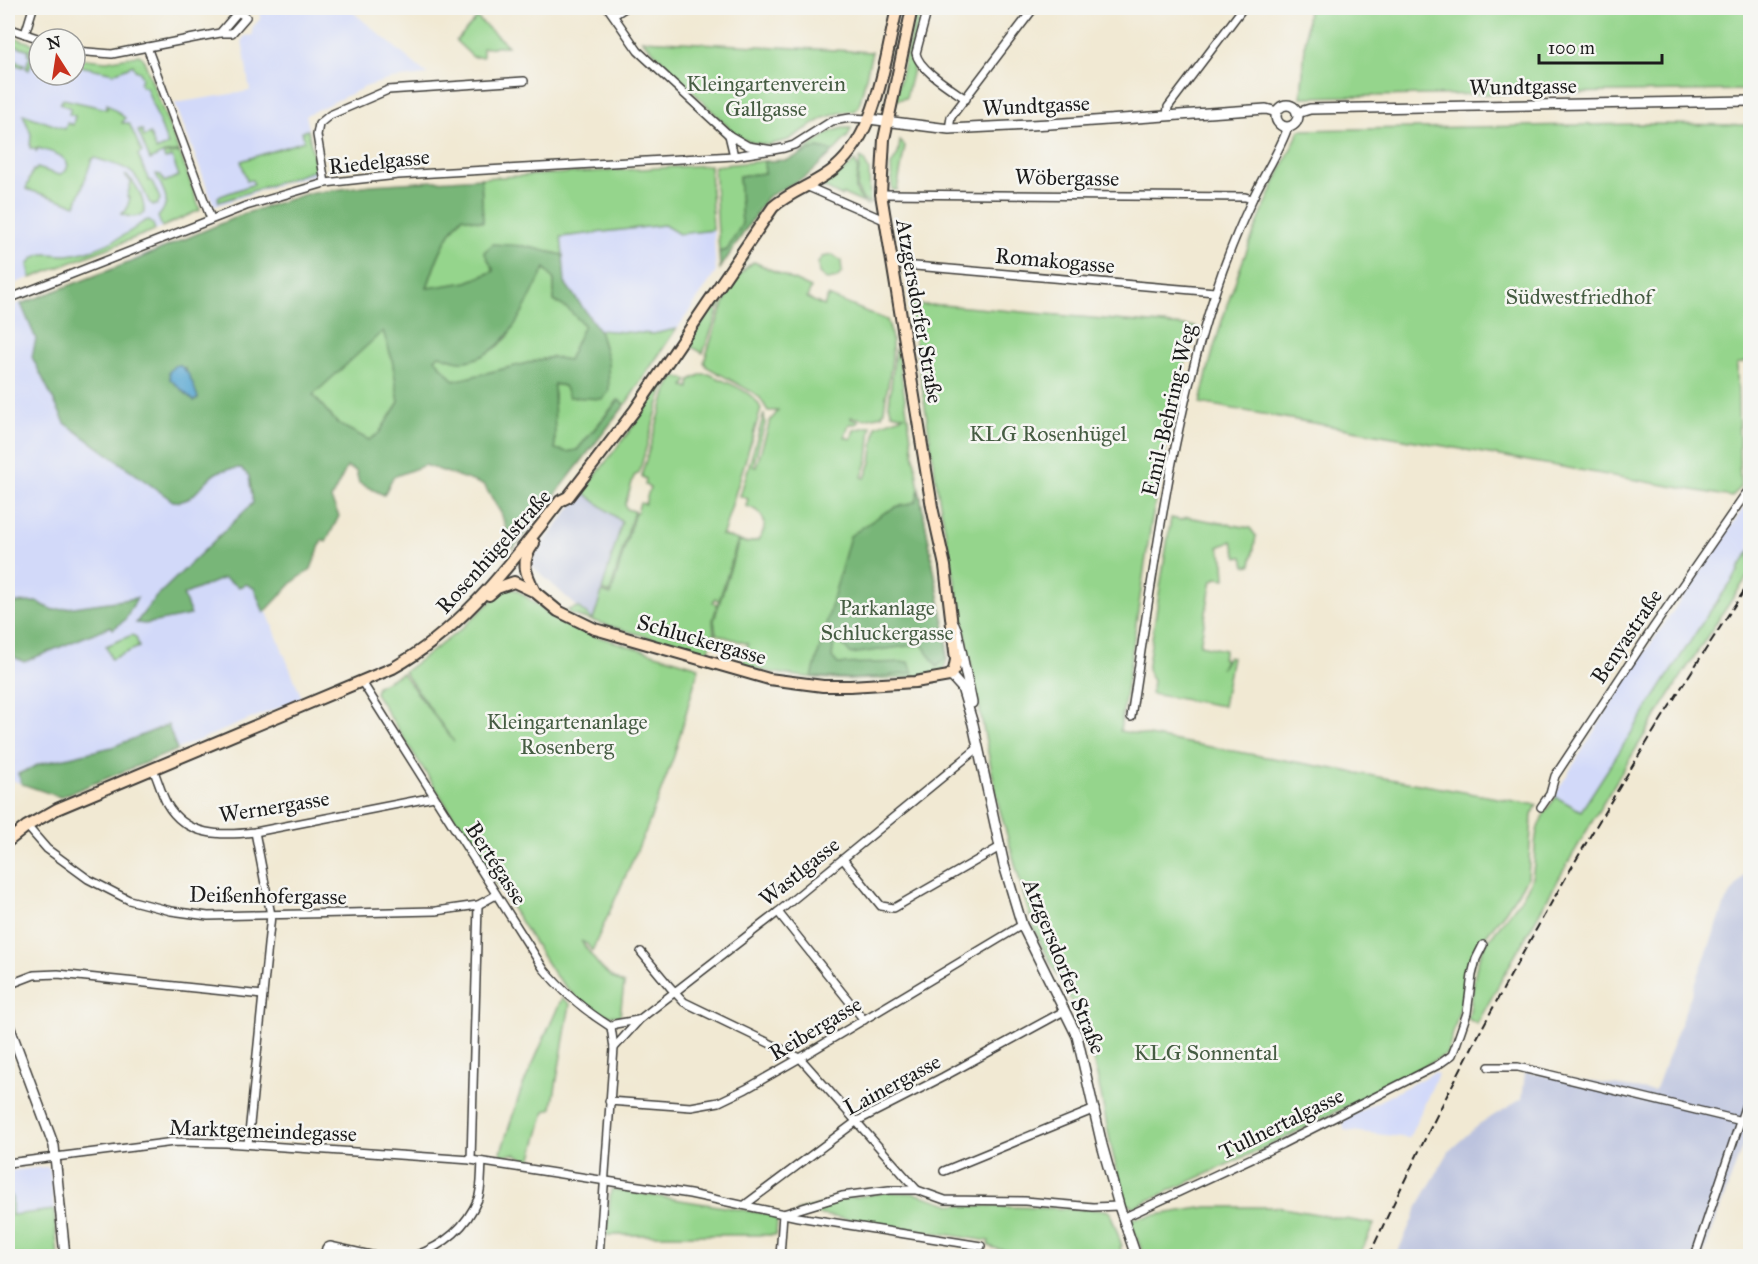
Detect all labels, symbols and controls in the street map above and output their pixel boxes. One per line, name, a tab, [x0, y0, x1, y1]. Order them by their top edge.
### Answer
north arrow	[27, 27, 87, 87]
scale bar	[1539, 27, 1662, 65]
text: N	[45, 32, 63, 54]
text: 100 m	[1548, 37, 1595, 59]
park label: Kleingartenverein Gallgasse	[686, 70, 846, 122]
street label: Wundtgasse	[1469, 72, 1577, 101]
street label: Wundtgasse	[982, 89, 1091, 122]
street label: Riedelgasse	[327, 143, 431, 180]
street label: Wöbergasse	[1015, 163, 1119, 192]
street label: Atzgersdorfer Straße	[890, 216, 949, 405]
street label: Romakogasse	[994, 242, 1116, 279]
park label: Südwestfriedhof	[1505, 283, 1656, 310]
street label: Emil-Behring-Weg	[1136, 321, 1202, 499]
park label: KLG Rosenhügel	[969, 420, 1127, 447]
street label: Rosenhügelstraße	[430, 483, 557, 619]
street label: Benyastraße	[1585, 584, 1668, 689]
park label: Parkanlage Schluckergasse	[820, 594, 954, 646]
street label: Schluckergasse	[634, 608, 770, 671]
park label: Kleingartenanlage Rosenberg	[486, 708, 648, 760]
street label: Wernergasse	[217, 784, 331, 829]
street label: Bertégasse	[460, 817, 533, 910]
street label: Wastlgasse	[754, 831, 845, 912]
street label: Atzgersdorfer Straße	[1017, 874, 1112, 1058]
street label: Deißenhofergasse	[189, 881, 347, 910]
street label: Reibergasse	[764, 990, 867, 1067]
park label: KLG Sonnental	[1134, 1039, 1278, 1066]
street label: Lainergasse	[839, 1048, 945, 1121]
street label: Tullnertalgasse	[1214, 1082, 1348, 1165]
street label: Marktgemeindegasse	[169, 1114, 357, 1147]

